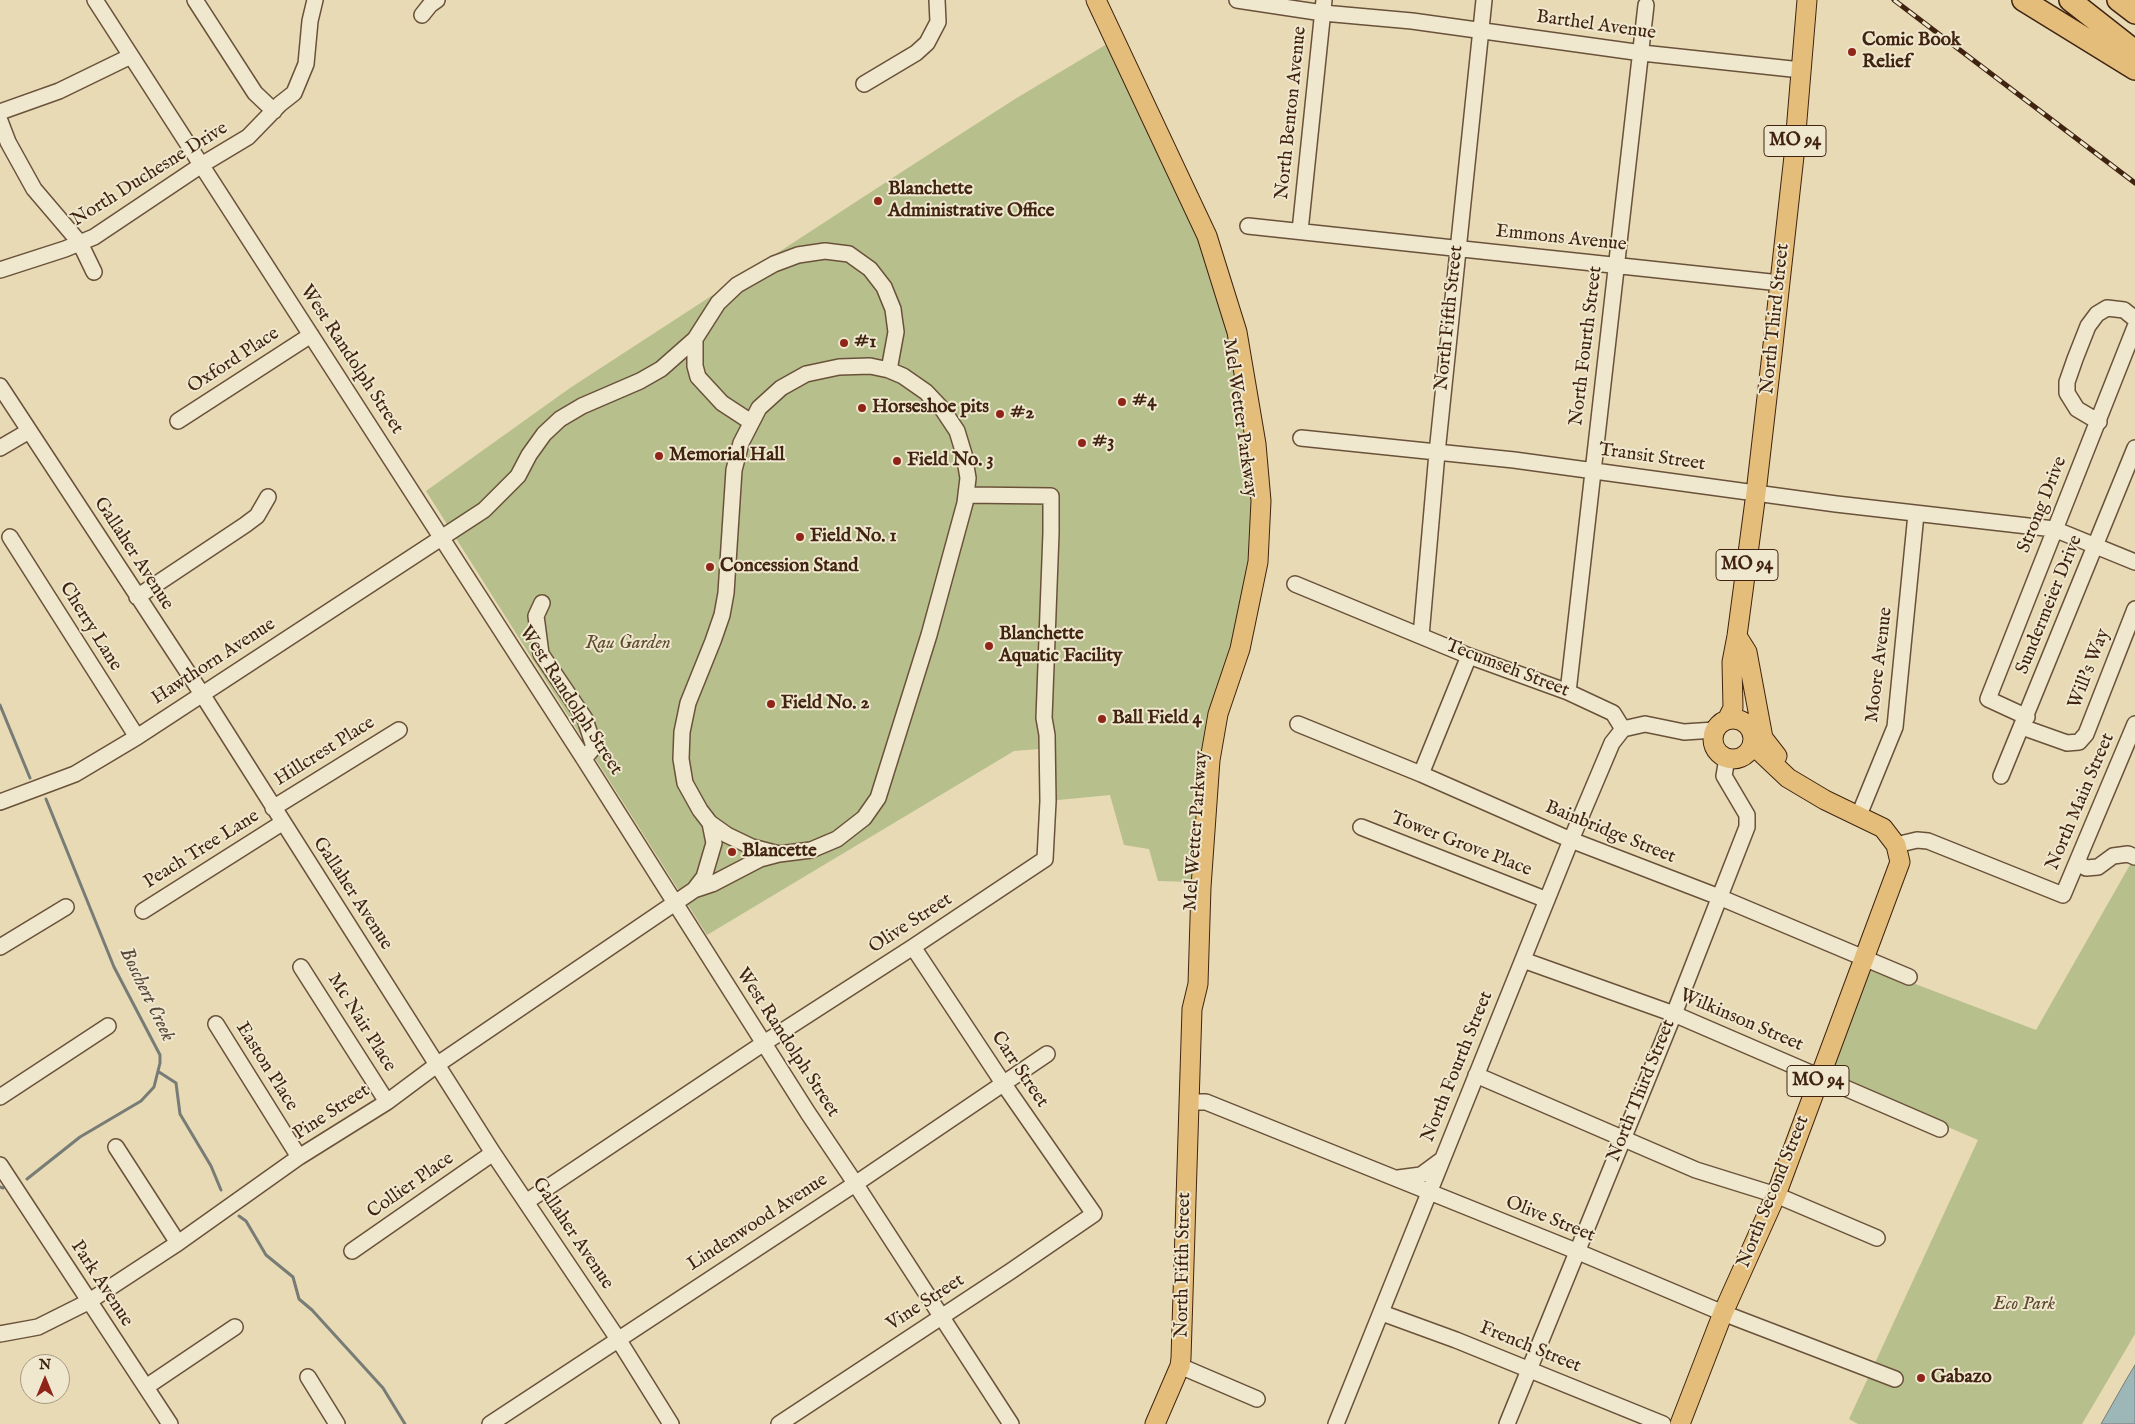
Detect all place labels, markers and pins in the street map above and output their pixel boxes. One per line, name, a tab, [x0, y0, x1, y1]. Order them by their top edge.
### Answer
place label: Comic Book Relief	[1862, 30, 1961, 74]
marker: Comic Book Relief	[1846, 46, 1858, 58]
place label: Blanchette Administrative Office	[888, 179, 1054, 223]
marker: Blanchette Administrative Office	[872, 195, 884, 207]
place label: #1	[854, 332, 876, 354]
marker: #1	[838, 337, 850, 349]
place label: #4	[1132, 391, 1157, 413]
marker: #4	[1116, 396, 1128, 408]
place label: Horseshoe pits	[872, 397, 989, 419]
marker: Horseshoe pits	[856, 402, 868, 414]
place label: #2	[1010, 403, 1034, 425]
marker: #2	[994, 408, 1006, 420]
place label: #3	[1092, 432, 1114, 454]
marker: #3	[1076, 437, 1088, 449]
place label: Memorial Hall	[669, 445, 785, 467]
marker: Memorial Hall	[653, 450, 665, 462]
place label: Field No. 3	[907, 450, 994, 472]
marker: Field No. 3	[891, 455, 903, 467]
place label: Field No. 1	[810, 526, 897, 548]
marker: Field No. 1	[794, 531, 806, 543]
place label: Concession Stand	[720, 556, 858, 578]
marker: Concession Stand	[704, 561, 716, 573]
place label: Blanchette Aquatic Facility	[999, 624, 1122, 668]
marker: Blanchette Aquatic Facility	[983, 640, 995, 652]
place label: Field No. 2	[781, 693, 869, 715]
marker: Field No. 2	[765, 698, 777, 710]
place label: Ball Field 4	[1112, 708, 1202, 730]
marker: Ball Field 4	[1096, 713, 1108, 725]
place label: Blancette	[742, 841, 817, 863]
marker: Blancette	[726, 846, 738, 858]
place label: Gabazo	[1931, 1367, 1992, 1389]
marker: Gabazo	[1915, 1372, 1927, 1384]

